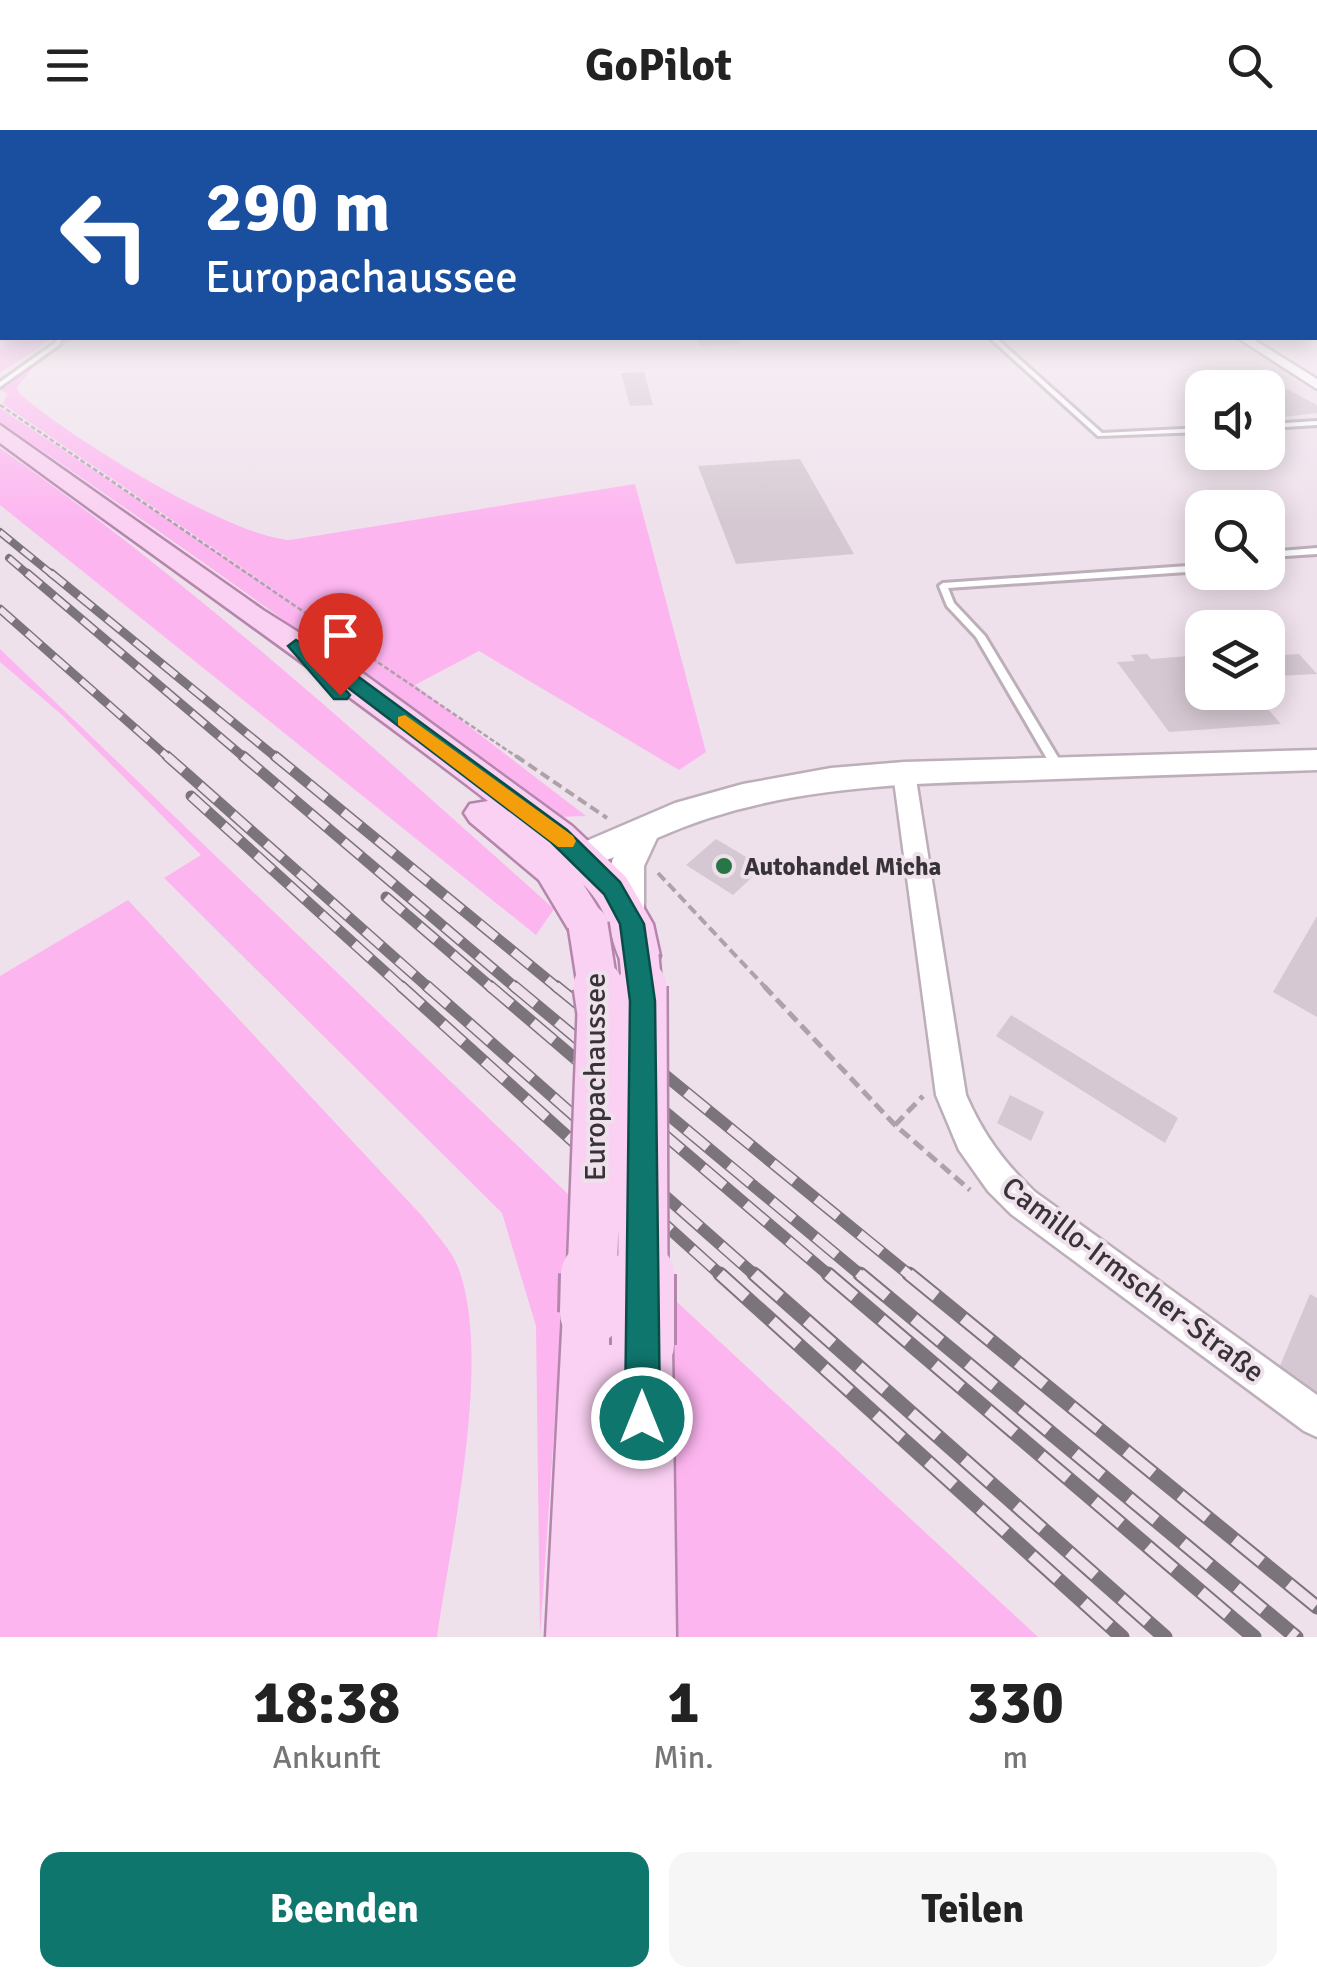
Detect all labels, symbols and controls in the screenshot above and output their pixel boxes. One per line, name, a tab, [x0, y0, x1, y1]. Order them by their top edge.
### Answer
icon: menu	[40, 38, 95, 93]
text: GoPilot	[585, 38, 732, 93]
icon: search	[1222, 38, 1277, 93]
text: 290 m	[205, 164, 390, 250]
icon: left	[40, 170, 170, 300]
text: Europachaussee	[205, 250, 518, 305]
map controls	[1185, 370, 1285, 710]
button: sound	[1185, 370, 1285, 470]
button: search	[1185, 490, 1285, 590]
pin	[298, 593, 383, 696]
icon: arrive	[313, 608, 368, 663]
button: layers	[1185, 610, 1285, 710]
place label: Autohandel Micha	[744, 851, 942, 882]
marker: Autohandel Micha	[713, 855, 735, 877]
street label: Europachaussee	[577, 973, 614, 1181]
street label: Camillo-Irmscher-Straße	[994, 1169, 1272, 1391]
position arrow	[590, 1366, 694, 1470]
text: 18:38	[253, 1666, 400, 1740]
text: 1	[667, 1666, 700, 1740]
text: 330	[967, 1666, 1064, 1740]
text: Ankunft	[272, 1738, 381, 1777]
text: Min.	[653, 1738, 714, 1777]
text: m	[1003, 1738, 1028, 1777]
button: Beenden	[40, 1852, 649, 1967]
button: Teilen	[669, 1852, 1277, 1967]

